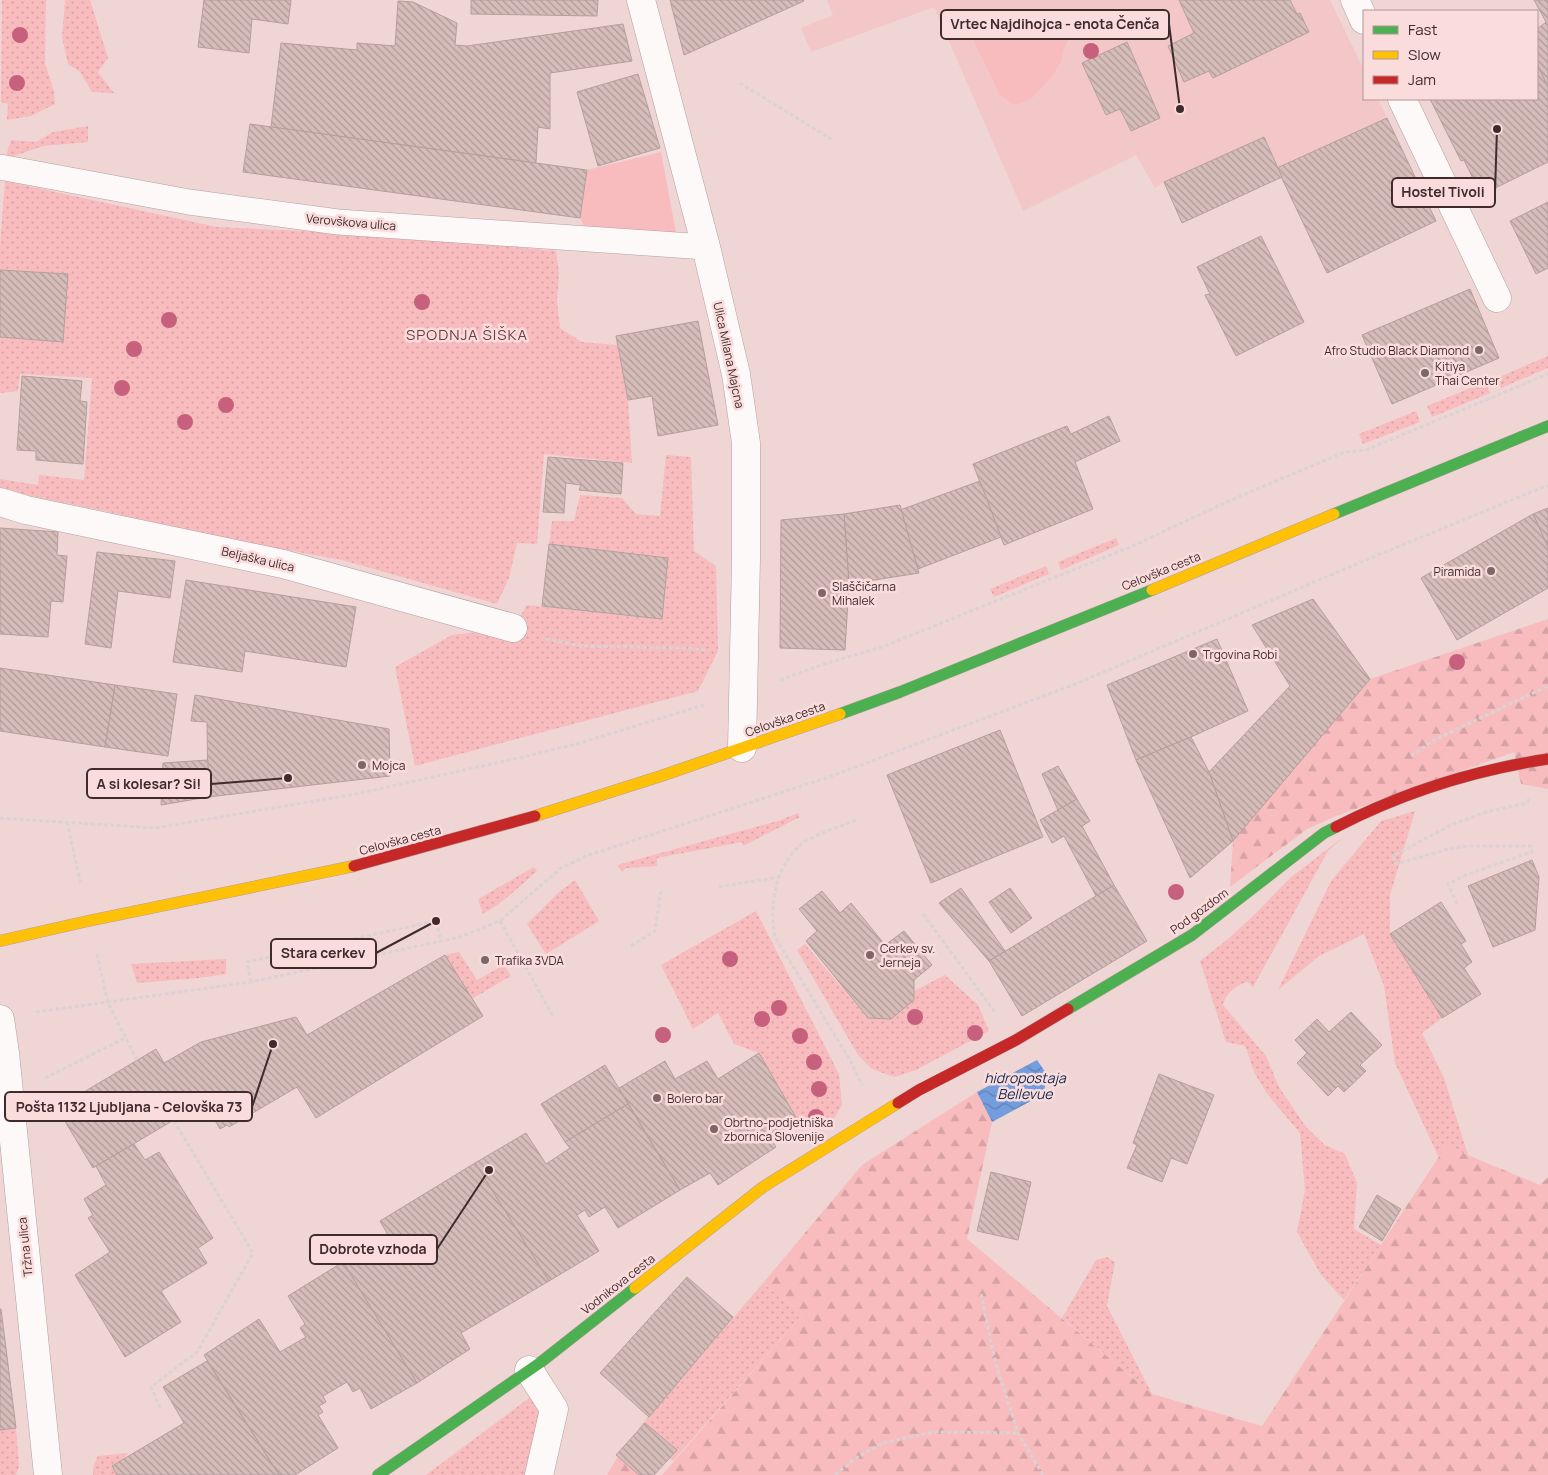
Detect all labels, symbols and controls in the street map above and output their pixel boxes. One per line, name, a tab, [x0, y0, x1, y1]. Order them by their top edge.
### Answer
callout: Vrtec Najdihojca - enota Čenča	[941, 10, 1169, 39]
legend	[1363, 10, 1538, 100]
text: Vrtec Najdihojca - enota Čenča	[951, 14, 1159, 33]
text: Fast	[1408, 19, 1437, 40]
text: Slow	[1408, 44, 1441, 65]
text: Jam	[1408, 69, 1436, 90]
callout: Hostel Tivoli	[1392, 178, 1495, 207]
text: Hostel Tivoli	[1401, 182, 1485, 201]
street label: Verovškova ulica	[305, 210, 397, 234]
street label: Ulica Milana Majcna	[709, 300, 749, 410]
district label: SPODNJA ŠIŠKA	[406, 324, 528, 345]
place label: Afro Studio Black Diamond	[1324, 342, 1469, 359]
marker: Afro Studio Black Diamond	[1473, 344, 1485, 356]
place label: Kitiya Thai Center	[1435, 358, 1500, 389]
marker: Kitiya Thai Center	[1419, 367, 1431, 379]
street label: Beljaška ulica	[220, 542, 296, 576]
street label: Celovška cesta	[1119, 547, 1203, 595]
place label: Piramida	[1433, 563, 1481, 580]
marker: Piramida	[1485, 565, 1497, 577]
place label: Slaščičarna Mihalek	[832, 578, 896, 609]
marker: Slaščičarna Mihalek	[816, 587, 828, 599]
place label: Trgovina Robi	[1203, 646, 1277, 663]
marker: Trgovina Robi	[1187, 648, 1199, 660]
street label: Celovška cesta	[743, 697, 827, 741]
place label: Mojca	[372, 757, 405, 774]
marker: Mojca	[356, 759, 368, 771]
callout: A si kolesar? Si!	[87, 769, 211, 798]
text: A si kolesar? Si!	[97, 774, 201, 793]
street label: Celovška cesta	[357, 821, 443, 859]
street label: Pod gozdom	[1166, 884, 1232, 938]
callout: Stara cerkev	[271, 939, 376, 968]
place label: Cerkev sv. Jerneja	[880, 940, 935, 971]
text: Stara cerkev	[281, 943, 366, 962]
marker: Cerkev sv. Jerneja	[864, 949, 876, 961]
place label: Trafika 3VDA	[495, 952, 564, 969]
marker: Trafika 3VDA	[479, 954, 491, 966]
water label: hidropostaja Bellevue	[984, 1068, 1067, 1103]
place label: Bolero bar	[667, 1090, 724, 1107]
callout: Pošta 1132 Ljubljana - Celovška 73	[5, 1092, 252, 1121]
marker: Bolero bar	[651, 1092, 663, 1104]
text: Pošta 1132 Ljubljana - Celovška 73	[16, 1097, 242, 1116]
place label: Obrtno-podjetniška zbornica Slovenije	[724, 1114, 833, 1145]
marker: Obrtno-podjetniška zbornica Slovenije	[708, 1123, 720, 1135]
street label: Tržna ulica	[13, 1217, 37, 1277]
callout: Dobrote vzhoda	[310, 1235, 437, 1264]
text: Dobrote vzhoda	[319, 1239, 427, 1258]
street label: Vodnikova cesta	[578, 1250, 658, 1318]

